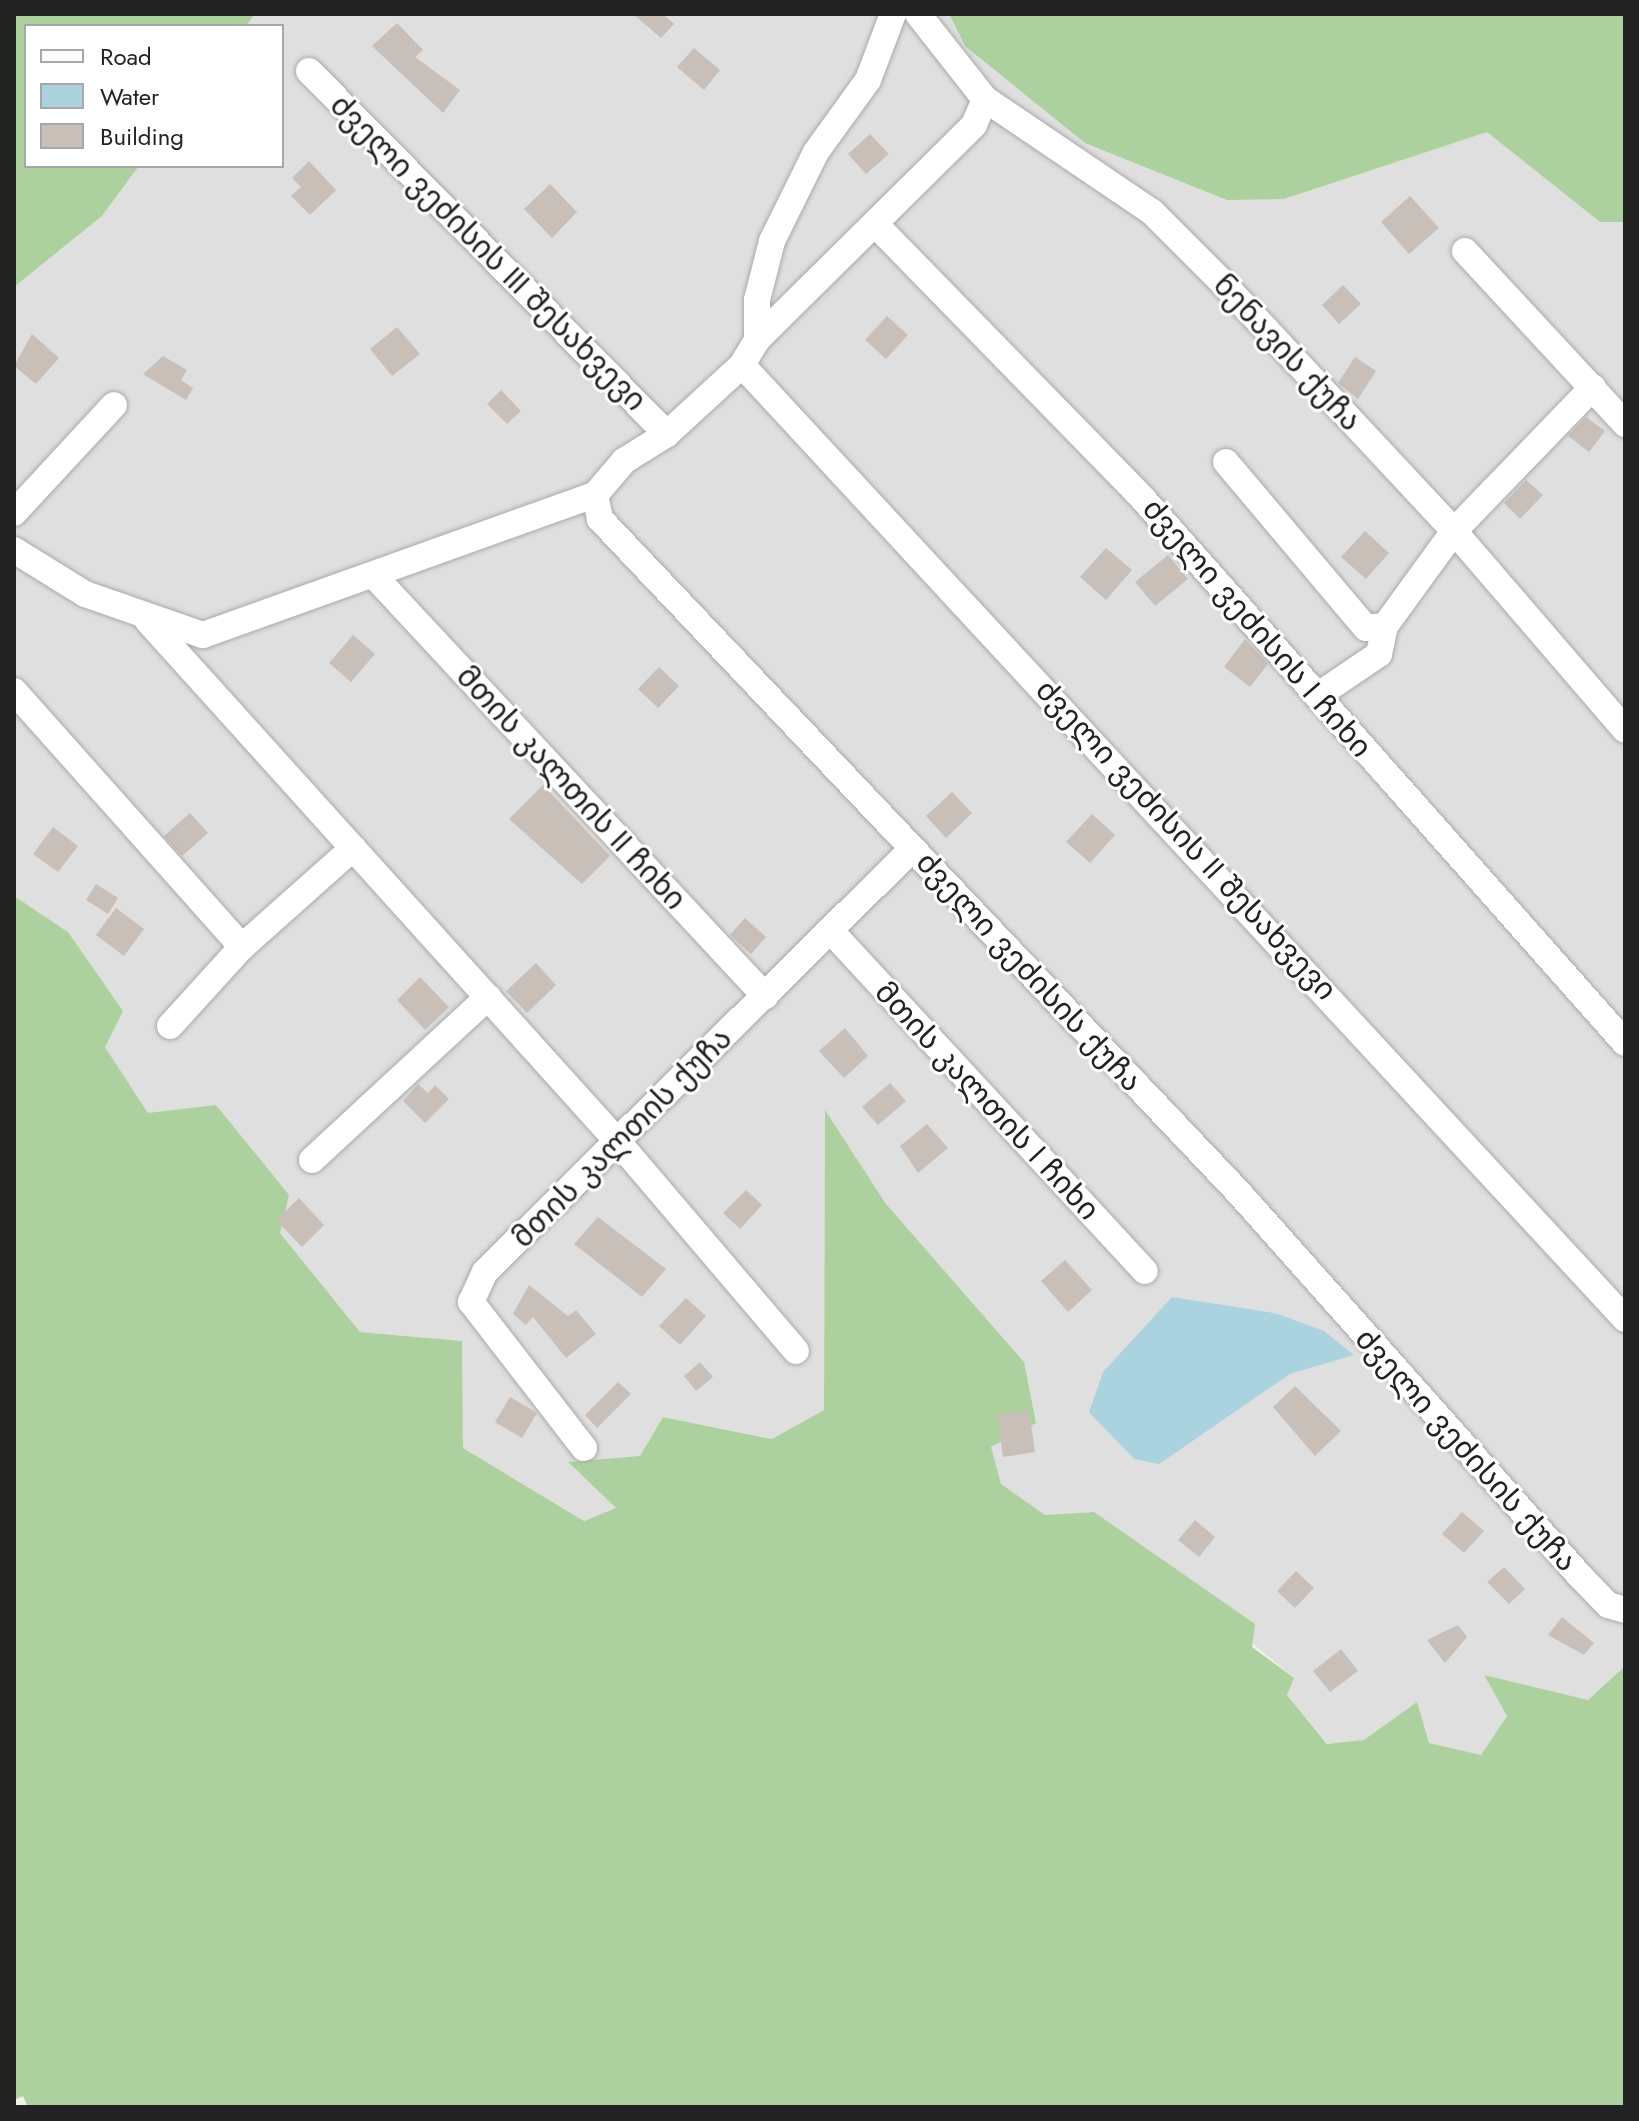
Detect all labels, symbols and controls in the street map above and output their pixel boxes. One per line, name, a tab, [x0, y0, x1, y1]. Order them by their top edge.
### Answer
legend	[24, 24, 284, 168]
text: Road	[100, 39, 152, 74]
text: Water	[100, 79, 159, 114]
street label: ძველი ვეძისის III შესახვევი	[322, 87, 654, 419]
text: Building	[100, 119, 184, 154]
street label: ნენავის ქუჩა	[1205, 267, 1369, 439]
street label: ძველი ვეძისის I ჩიხი	[1135, 491, 1379, 765]
street label: მთის კალთის II ჩიხი	[449, 659, 693, 917]
street label: ძველი ვეძისის II შესახვევი	[1028, 672, 1344, 1008]
street label: ძველი ვეძისის ქუჩა	[909, 845, 1149, 1099]
street label: მთის კალთის I ჩიხი	[867, 974, 1107, 1228]
street label: მთის კალთის ქუჩა	[505, 1021, 739, 1255]
street label: ძველი ვეძისის ქუჩა	[1347, 1321, 1585, 1579]

